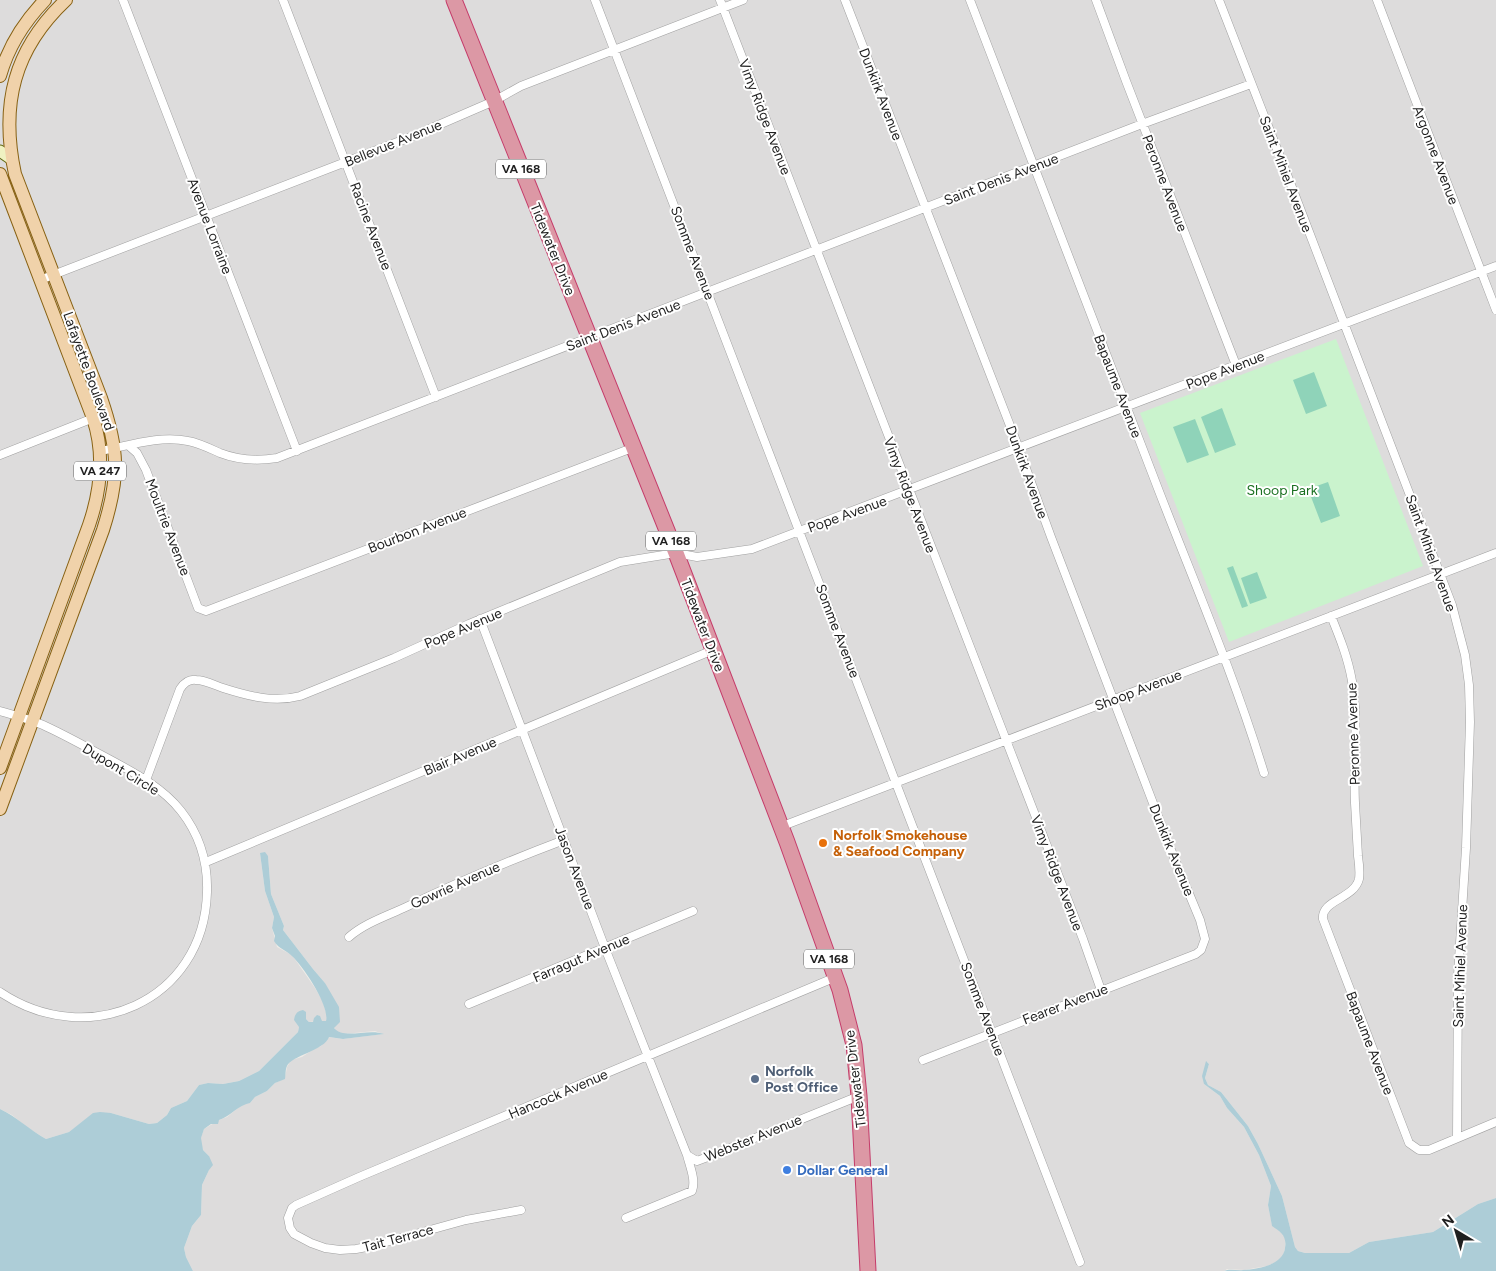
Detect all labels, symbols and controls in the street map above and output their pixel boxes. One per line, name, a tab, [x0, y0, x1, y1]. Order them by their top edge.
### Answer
street label: Dunkirk Avenue	[855, 46, 906, 143]
street label: Vimy Ridge Avenue	[735, 57, 795, 178]
street label: Argonne Avenue	[1409, 103, 1462, 207]
street label: Saint Mihiel Avenue	[1256, 114, 1316, 235]
street label: Bellevue Avenue	[342, 116, 445, 171]
street label: Peronne Avenue	[1138, 132, 1191, 234]
street label: Saint Denis Avenue	[942, 150, 1061, 209]
road number: VA 168	[496, 160, 546, 178]
street label: Avenue Lorraine	[183, 176, 236, 277]
street label: Racine Avenue	[346, 180, 395, 273]
street label: Tidewater Drive	[526, 201, 579, 298]
street label: Somme Avenue	[667, 204, 718, 303]
street label: Saint Denis Avenue	[564, 296, 683, 355]
street label: Lafayette Boulevard	[59, 309, 118, 433]
street label: Bapaume Avenue	[1090, 332, 1145, 441]
street label: Pope Avenue	[1183, 348, 1267, 393]
street label: Dunkirk Avenue	[1002, 423, 1051, 521]
street label: Vimy Ridge Avenue	[880, 435, 940, 556]
road number: VA 247	[74, 462, 126, 481]
street label: Moultrie Avenue	[141, 476, 194, 578]
park label: Shoop Park	[1246, 482, 1318, 499]
street label: Pope Avenue	[805, 492, 889, 537]
street label: Saint Mihiel Avenue	[1401, 492, 1460, 614]
street label: Bourbon Avenue	[366, 504, 469, 557]
road number: VA 168	[646, 532, 696, 550]
street label: Tidewater Drive	[677, 576, 728, 674]
street label: Somme Avenue	[812, 582, 863, 681]
street label: Pope Avenue	[422, 604, 505, 652]
street label: Shoop Avenue	[1092, 666, 1184, 715]
street label: Peronne Avenue	[1343, 682, 1364, 786]
street label: Blair Avenue	[421, 733, 500, 779]
street label: Dupont Circle	[79, 740, 163, 799]
street label: Dunkirk Avenue	[1145, 802, 1198, 899]
street label: Vimy Ridge Avenue	[1027, 813, 1087, 934]
street label: Jason Avenue	[551, 824, 598, 912]
place label: Norfolk Smokehouse & Seafood Company	[833, 827, 967, 860]
marker: Norfolk Smokehouse & Seafood Company	[817, 837, 829, 849]
street label: Gowrie Avenue	[408, 858, 503, 913]
street label: Saint Mihiel Avenue	[1450, 904, 1471, 1028]
street label: Farragut Avenue	[530, 930, 632, 986]
road number: VA 168	[804, 950, 854, 969]
street label: Somme Avenue	[957, 960, 1008, 1059]
street label: Fearer Avenue	[1020, 980, 1111, 1029]
street label: Bapaume Avenue	[1342, 989, 1397, 1098]
street label: Tidewater Drive	[841, 1029, 870, 1129]
place label: Norfolk Post Office	[765, 1063, 838, 1096]
street label: Hancock Avenue	[506, 1066, 611, 1123]
marker: Norfolk Post Office	[749, 1073, 761, 1085]
street label: Webster Avenue	[702, 1111, 805, 1166]
place label: Dollar General	[797, 1162, 888, 1179]
marker: Dollar General	[781, 1164, 793, 1176]
north arrow	[1431, 1206, 1481, 1256]
text: N	[1439, 1211, 1458, 1231]
street label: Tait Terrace	[361, 1221, 436, 1256]

